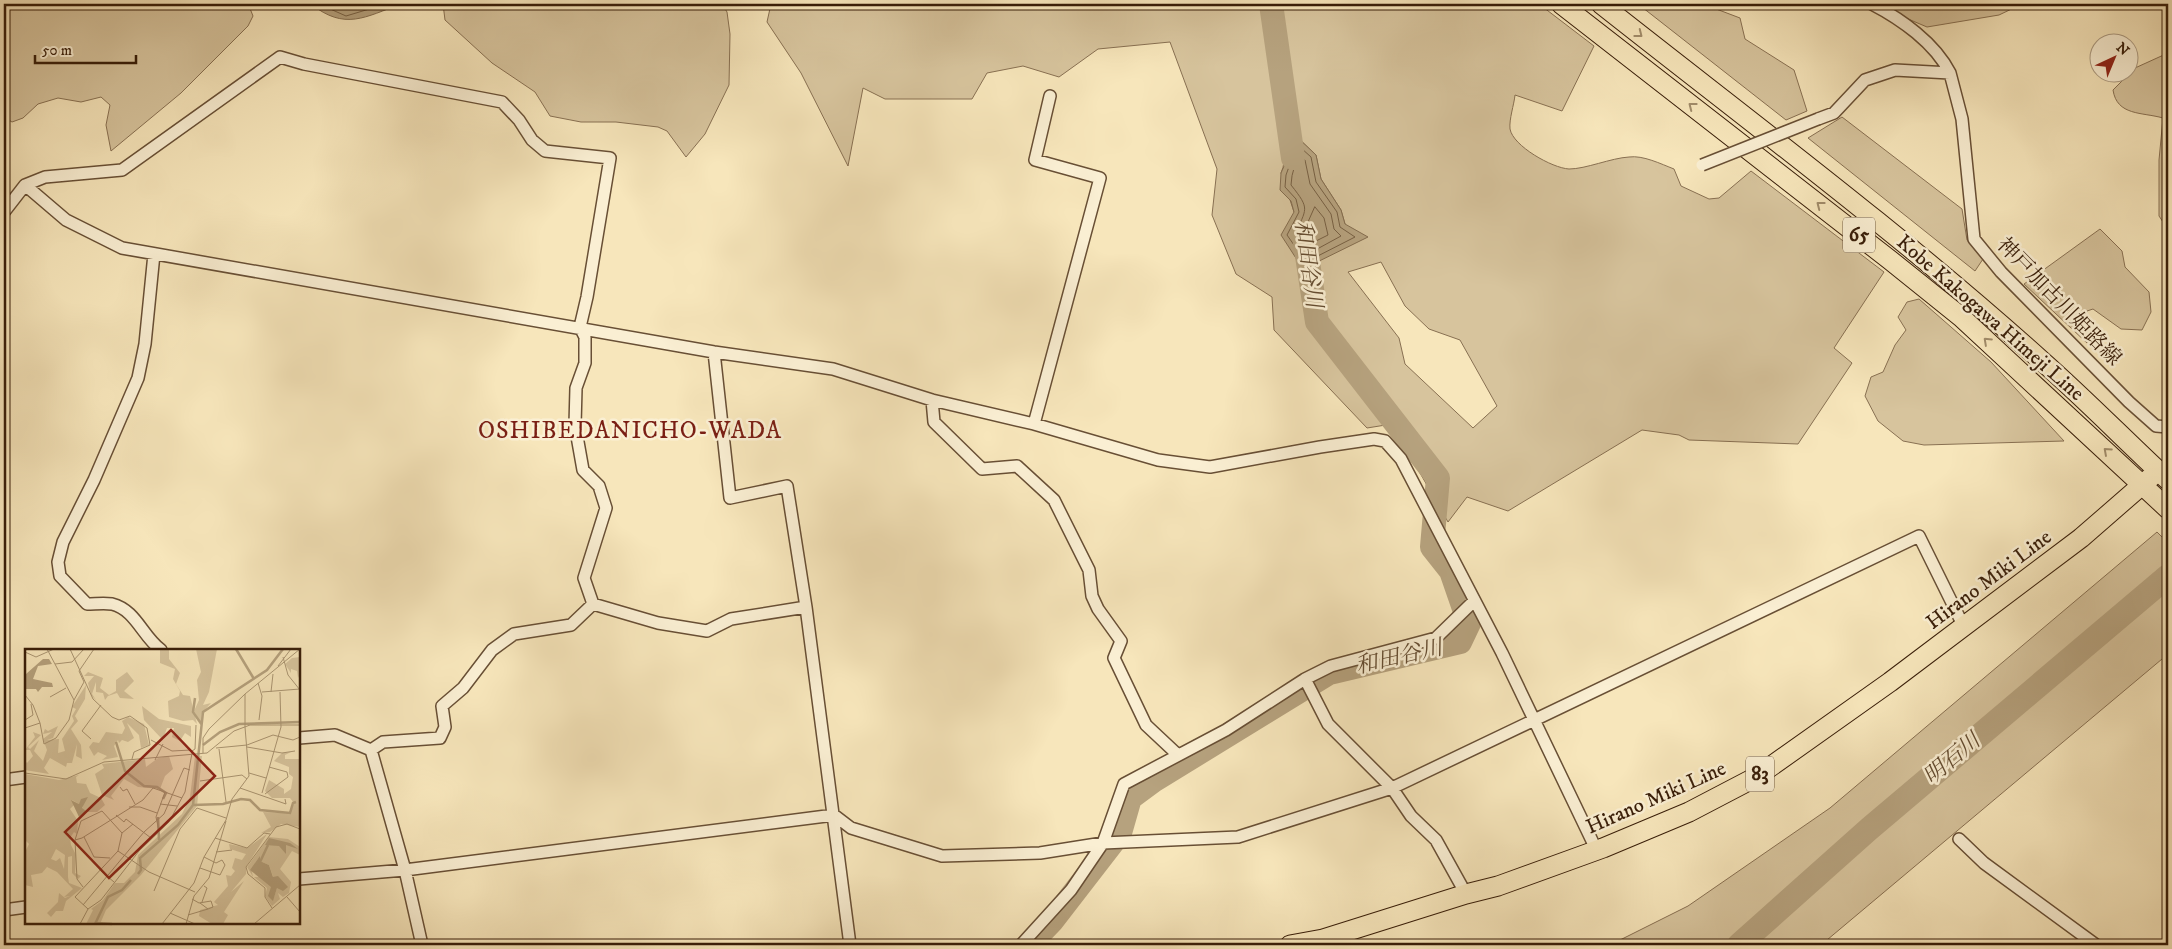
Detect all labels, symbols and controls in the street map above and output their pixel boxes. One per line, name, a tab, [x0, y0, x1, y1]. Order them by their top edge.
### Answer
one-way arrow	[1633, 28, 1643, 37]
scale bar	[35, 32, 136, 64]
north arrow	[2090, 32, 2140, 82]
text: N	[2112, 39, 2133, 60]
text: 50 m	[42, 41, 72, 60]
one-way arrow	[1689, 103, 1698, 111]
one-way arrow	[1817, 203, 1826, 211]
road number: 65	[1843, 218, 1875, 252]
water label: 和田谷川	[1289, 219, 1328, 311]
street label: Kobe Kakogawa Himeji Line	[1891, 229, 2089, 407]
street label: 神戸加古川姫路線	[1991, 233, 2127, 371]
one-way arrow	[1983, 338, 1992, 347]
district label: OSHIBEDANICHO-WADA	[478, 416, 782, 446]
one-way arrow	[2103, 448, 2112, 457]
street label: Hirano Miki Line	[1921, 524, 2057, 636]
water label: 和田谷川	[1353, 633, 1447, 680]
inset map	[25, 649, 300, 924]
water label: 明石川	[1918, 726, 1987, 791]
street label: Hirano Miki Line	[1582, 755, 1730, 840]
road number: 83	[1746, 756, 1774, 792]

